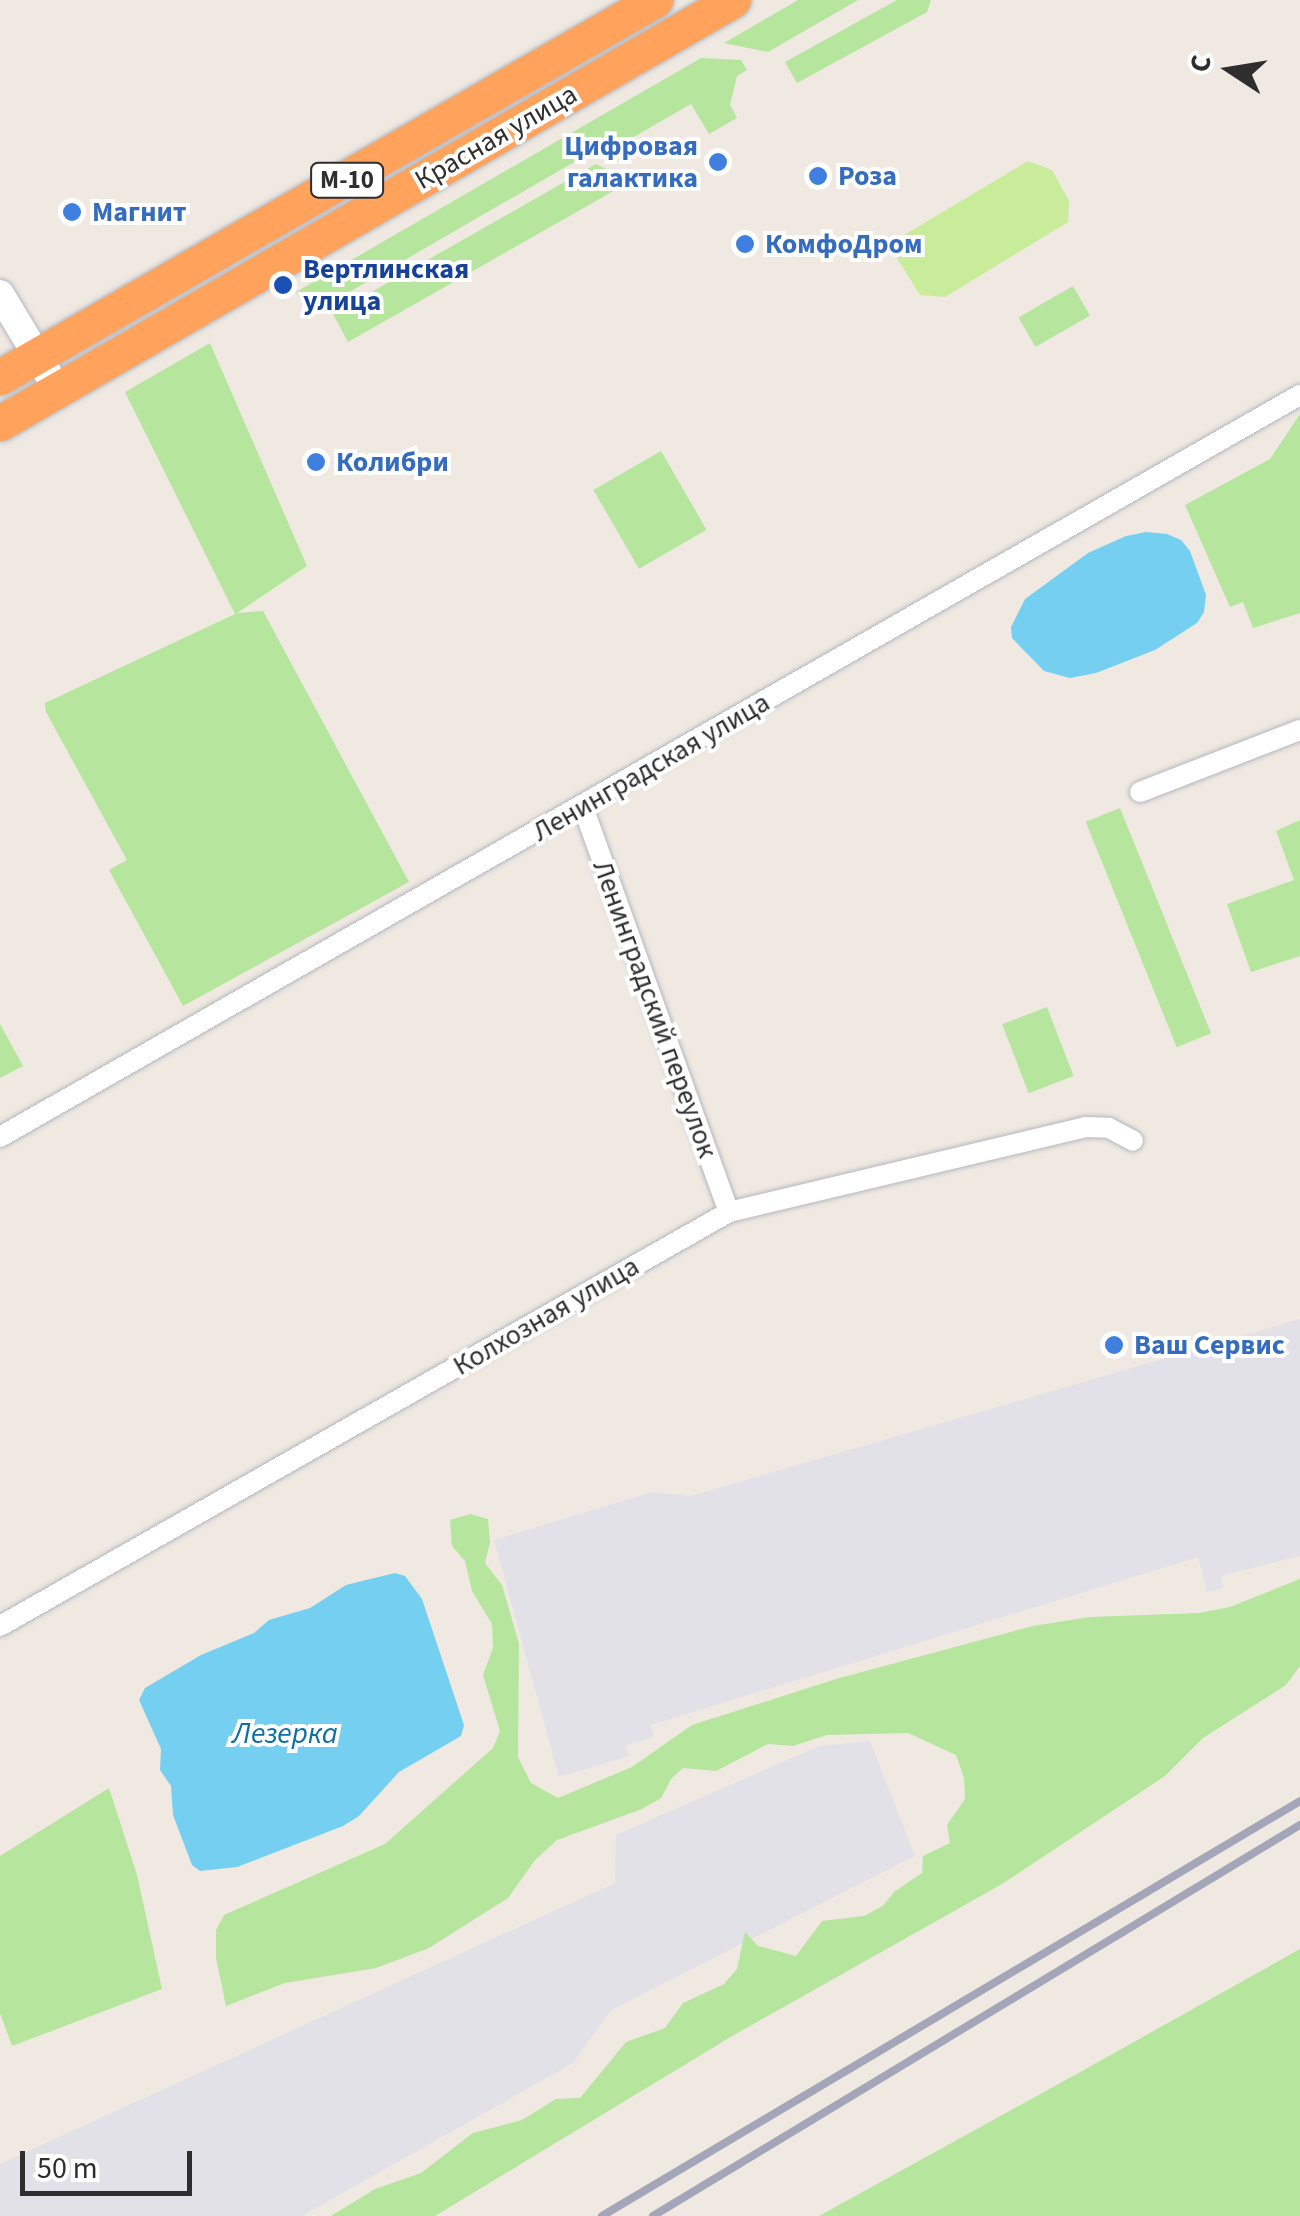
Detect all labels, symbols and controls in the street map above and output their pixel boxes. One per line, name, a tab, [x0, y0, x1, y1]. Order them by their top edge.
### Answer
north arrow	[1180, 20, 1280, 120]
text: С	[1179, 52, 1222, 76]
street label: Красная улица	[409, 77, 583, 197]
place label: Цифровая галактика	[564, 129, 698, 195]
marker: Цифровая галактика	[707, 151, 729, 173]
place label: Роза	[838, 159, 897, 193]
road number: М-10	[310, 160, 384, 200]
marker: Роза	[807, 165, 829, 187]
place label: Магнит	[92, 195, 187, 229]
marker: Магнит	[61, 201, 83, 223]
place label: КомфоДром	[765, 227, 922, 261]
marker: КомфоДром	[734, 233, 756, 255]
place label: Вертлинская улица	[303, 252, 469, 318]
marker: Вертлинская улица	[272, 274, 294, 296]
place label: Колибри	[336, 445, 449, 479]
marker: Колибри	[305, 451, 327, 473]
street label: Ленинградская улица	[526, 685, 776, 849]
street label: Ленинградский переулок	[585, 856, 725, 1162]
street label: Колхозная улица	[447, 1249, 645, 1383]
place label: Ваш Сервис	[1134, 1328, 1285, 1362]
marker: Ваш Сервис	[1103, 1334, 1125, 1356]
water label: Лезерка	[232, 1716, 338, 1752]
scale bar	[25, 2131, 198, 2193]
text: 50 m	[37, 2147, 98, 2190]

